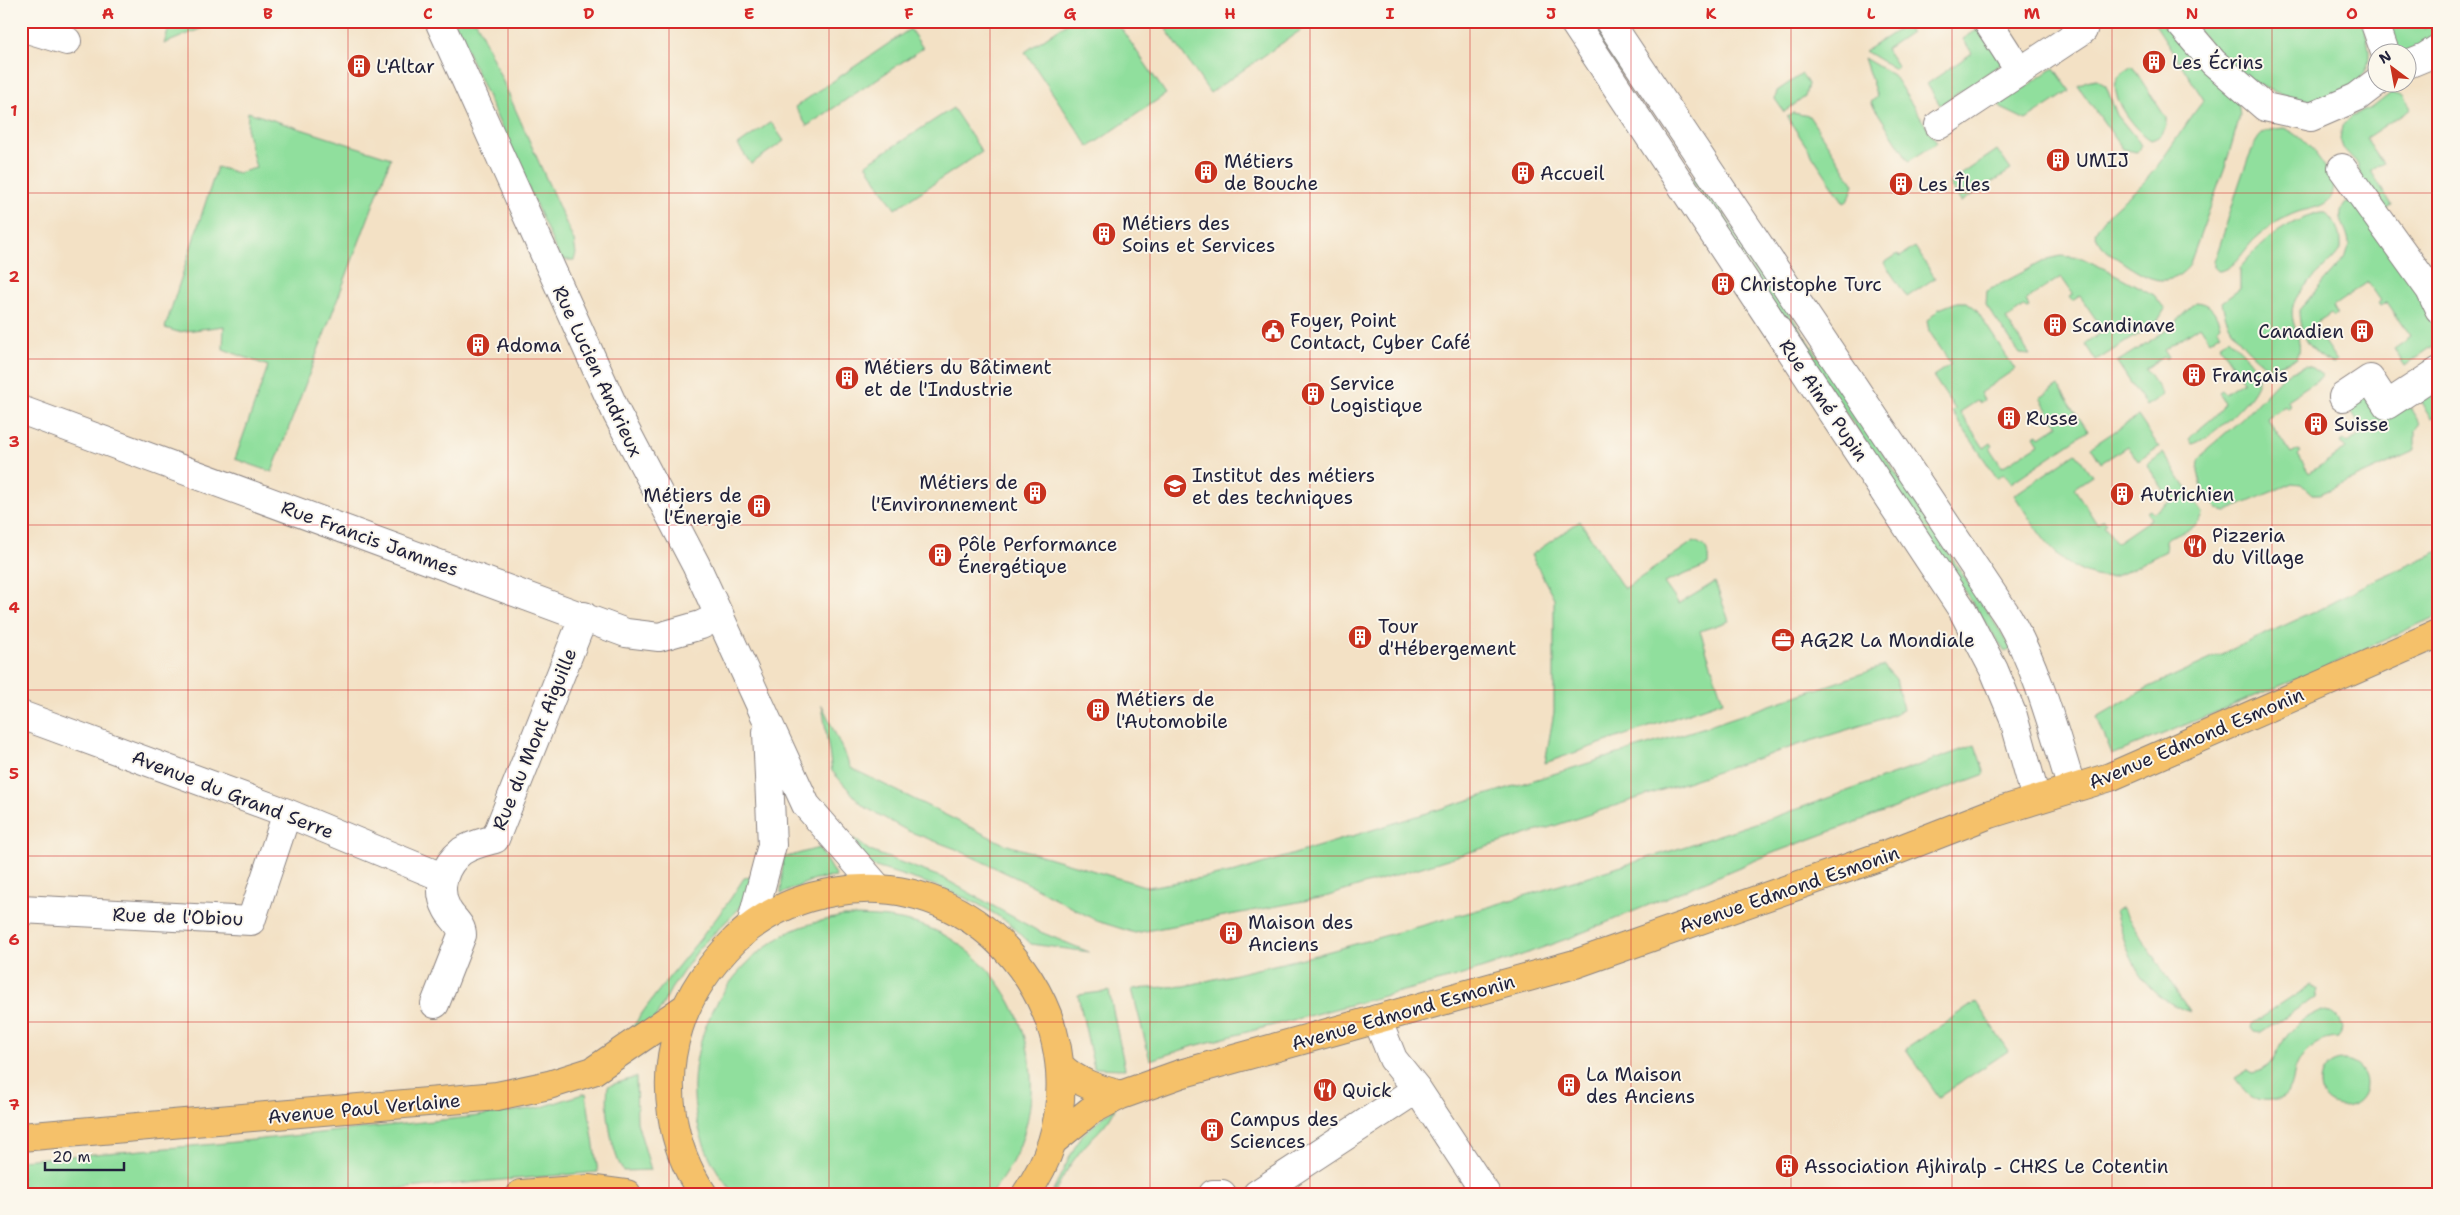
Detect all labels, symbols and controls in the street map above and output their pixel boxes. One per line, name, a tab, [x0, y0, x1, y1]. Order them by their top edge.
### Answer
text: A	[102, 3, 114, 24]
text: B	[263, 3, 273, 24]
text: C	[423, 3, 433, 24]
text: D	[583, 3, 595, 24]
text: E	[744, 3, 754, 24]
text: F	[904, 3, 914, 24]
text: G	[1064, 3, 1077, 24]
text: H	[1224, 3, 1236, 24]
text: I	[1386, 3, 1395, 24]
text: J	[1546, 3, 1556, 24]
text: K	[1706, 3, 1717, 24]
text: L	[1867, 3, 1876, 24]
text: M	[2024, 3, 2041, 24]
text: N	[2186, 3, 2198, 24]
text: O	[2346, 3, 2358, 24]
north arrow	[2368, 42, 2418, 92]
text: N	[2376, 46, 2395, 68]
building icon: Les Écrins	[2141, 49, 2167, 75]
place label: Les Écrins	[2172, 49, 2263, 75]
building icon: L'Altar	[346, 53, 372, 79]
place label: L'Altar	[376, 54, 435, 79]
text: 1	[10, 100, 18, 121]
building icon: UMIJ	[2045, 147, 2071, 173]
place label: UMIJ	[2076, 148, 2129, 173]
place label: Métiers de Bouche	[1224, 149, 1318, 196]
building icon: Métiers de Bouche	[1193, 159, 1219, 185]
building icon: Accueil	[1510, 160, 1536, 186]
place label: Accueil	[1540, 161, 1605, 186]
building icon: Les Îles	[1888, 171, 1914, 197]
place label: Les Îles	[1918, 171, 1990, 197]
place label: Métiers des Soins et Services	[1122, 211, 1275, 258]
building icon: Métiers des Soins et Services	[1091, 221, 1117, 247]
text: 2	[8, 266, 20, 287]
building icon: Christophe Turc	[1710, 271, 1736, 297]
place label: Christophe Turc	[1740, 272, 1882, 297]
street label: Rue Lucien Andrieux	[547, 282, 648, 461]
place label: Foyer, Point Contact, Cyber Café	[1290, 308, 1471, 355]
building icon: Scandinave	[2042, 312, 2068, 338]
place label: Scandinave	[2072, 313, 2175, 338]
public building icon: Foyer, Point Contact, Cyber Café	[1260, 318, 1286, 344]
building icon: Canadien	[2349, 318, 2375, 344]
place label: Canadien	[2258, 319, 2344, 344]
building icon: Adoma	[465, 332, 491, 358]
place label: Adoma	[496, 333, 561, 358]
street label: Rue Aimé Pupin	[1774, 334, 1874, 466]
place label: Métiers du Bâtiment et de l'Industrie	[864, 355, 1052, 402]
building icon: Français	[2181, 362, 2207, 388]
place label: Français	[2212, 363, 2288, 388]
building icon: Métiers du Bâtiment et de l'Industrie	[834, 365, 860, 391]
place label: Service Logistique	[1330, 371, 1423, 418]
building icon: Service Logistique	[1300, 381, 1326, 407]
building icon: Russe	[1996, 405, 2022, 431]
place label: Russe	[2026, 406, 2078, 431]
building icon: Suisse	[2303, 411, 2329, 437]
place label: Suisse	[2334, 412, 2389, 437]
text: 3	[8, 431, 20, 452]
place label: Institut des métiers et des techniques	[1192, 463, 1375, 510]
place label: Métiers de l'Environnement	[871, 470, 1018, 517]
school or university icon: Institut des métiers et des techniques	[1162, 473, 1188, 499]
building icon: Métiers de l'Environnement	[1022, 480, 1048, 506]
building icon: Autrichien	[2109, 481, 2135, 507]
place label: Autrichien	[2140, 482, 2234, 507]
place label: Métiers de l'Énergie	[643, 483, 742, 530]
building icon: Métiers de l'Énergie	[746, 493, 772, 519]
street label: Rue Francis Jammes	[278, 495, 462, 582]
place label: Pizzeria du Village	[2212, 523, 2305, 570]
place label: Pôle Performance Énergétique	[958, 532, 1118, 579]
restaurant icon: Pizzeria du Village	[2182, 533, 2208, 559]
building icon: Pôle Performance Énergétique	[927, 542, 953, 568]
text: 4	[8, 597, 20, 618]
place label: Tour d'Hébergement	[1378, 614, 1516, 661]
building icon: Tour d'Hébergement	[1347, 624, 1373, 650]
office icon: AG2R La Mondiale	[1770, 627, 1796, 653]
place label: AG2R La Mondiale	[1800, 628, 1975, 653]
street label: Rue du Mont Aiguille	[487, 644, 582, 834]
street label: Avenue Edmond Esmonin	[2085, 682, 2307, 795]
place label: Métiers de l'Automobile	[1116, 687, 1228, 734]
building icon: Métiers de l'Automobile	[1085, 697, 1111, 723]
street label: Avenue du Grand Serre	[128, 744, 337, 845]
text: 5	[9, 763, 19, 784]
street label: Avenue Edmond Esmonin	[1676, 840, 1902, 939]
street label: Rue de l'Obiou	[112, 902, 244, 931]
place label: Maison des Anciens	[1248, 910, 1353, 957]
building icon: Maison des Anciens	[1218, 920, 1244, 946]
text: 6	[8, 929, 20, 950]
street label: Avenue Edmond Esmonin	[1289, 969, 1518, 1056]
place label: La Maison des Anciens	[1586, 1062, 1695, 1109]
building icon: La Maison des Anciens	[1556, 1072, 1582, 1098]
restaurant icon: Quick	[1312, 1077, 1338, 1103]
place label: Quick	[1342, 1078, 1392, 1103]
street label: Avenue Paul Verlaine	[267, 1088, 462, 1129]
text: 7	[8, 1094, 20, 1115]
place label: Campus des Sciences	[1230, 1107, 1339, 1154]
building icon: Campus des Sciences	[1199, 1117, 1225, 1143]
scale bar	[45, 1140, 124, 1172]
text: 20 m	[52, 1147, 91, 1167]
building icon: Association Ajhiralp - CHRS Le Cotentin	[1774, 1153, 1800, 1179]
place label: Association Ajhiralp - CHRS Le Cotentin	[1804, 1154, 2168, 1179]

